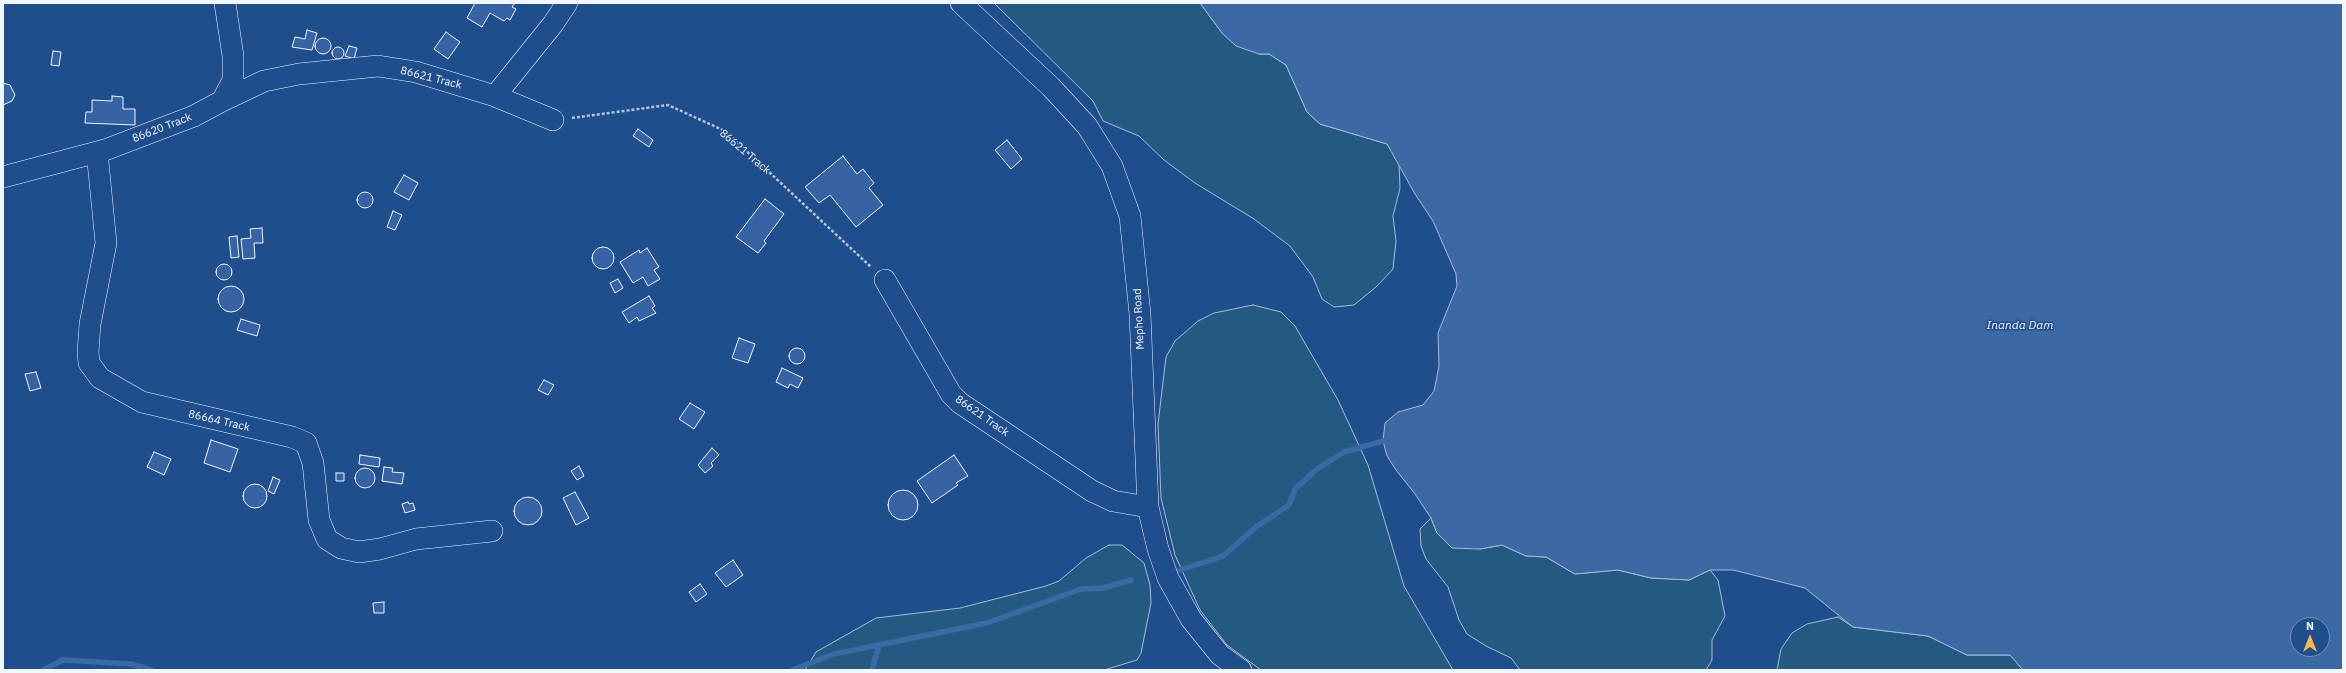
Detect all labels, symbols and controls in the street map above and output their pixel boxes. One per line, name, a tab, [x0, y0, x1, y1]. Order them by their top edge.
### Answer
street label: 86621 Track	[399, 64, 463, 92]
street label: 86620 Track	[130, 111, 194, 145]
street label: 86621 Track	[717, 127, 773, 177]
street label: Mepho Road	[1131, 288, 1147, 350]
water label: Inanda Dam	[1986, 319, 2054, 333]
street label: 86621 Track	[953, 393, 1011, 439]
street label: 86664 Track	[187, 408, 251, 434]
north arrow	[2290, 617, 2330, 657]
text: N	[2306, 619, 2314, 633]

